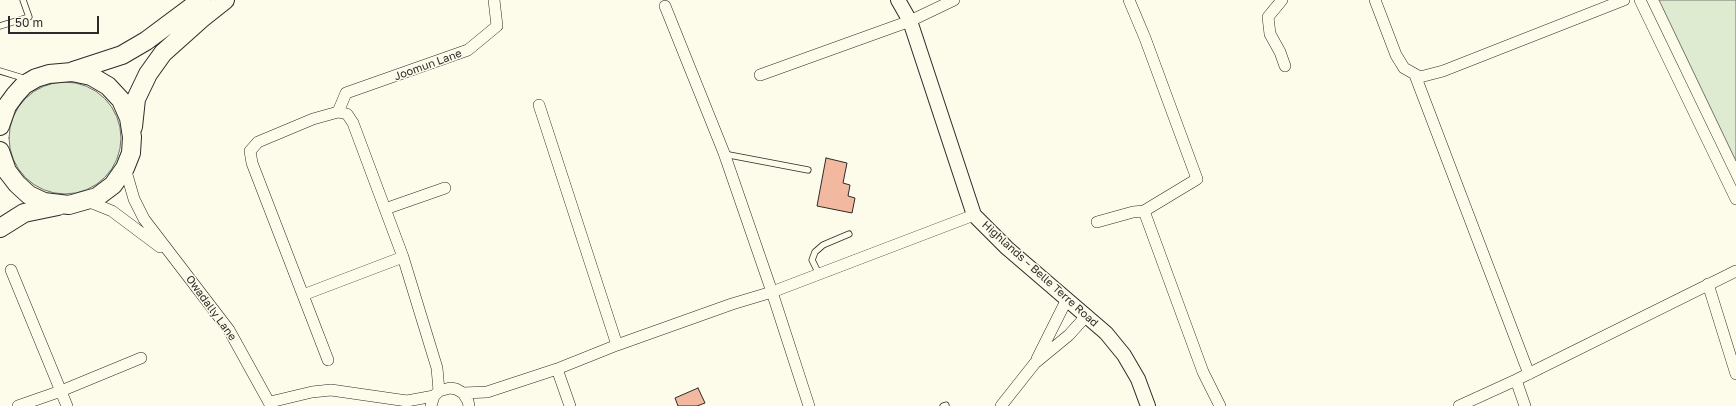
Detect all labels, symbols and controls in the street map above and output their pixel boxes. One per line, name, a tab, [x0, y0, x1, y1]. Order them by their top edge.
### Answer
scale bar	[10, 8, 101, 34]
text: 50 m	[15, 15, 43, 30]
street label: Joomun Lane	[392, 47, 464, 83]
street label: Highlands – Belle Terre Road	[979, 218, 1101, 330]
street label: Owadally Lane	[183, 273, 239, 343]

